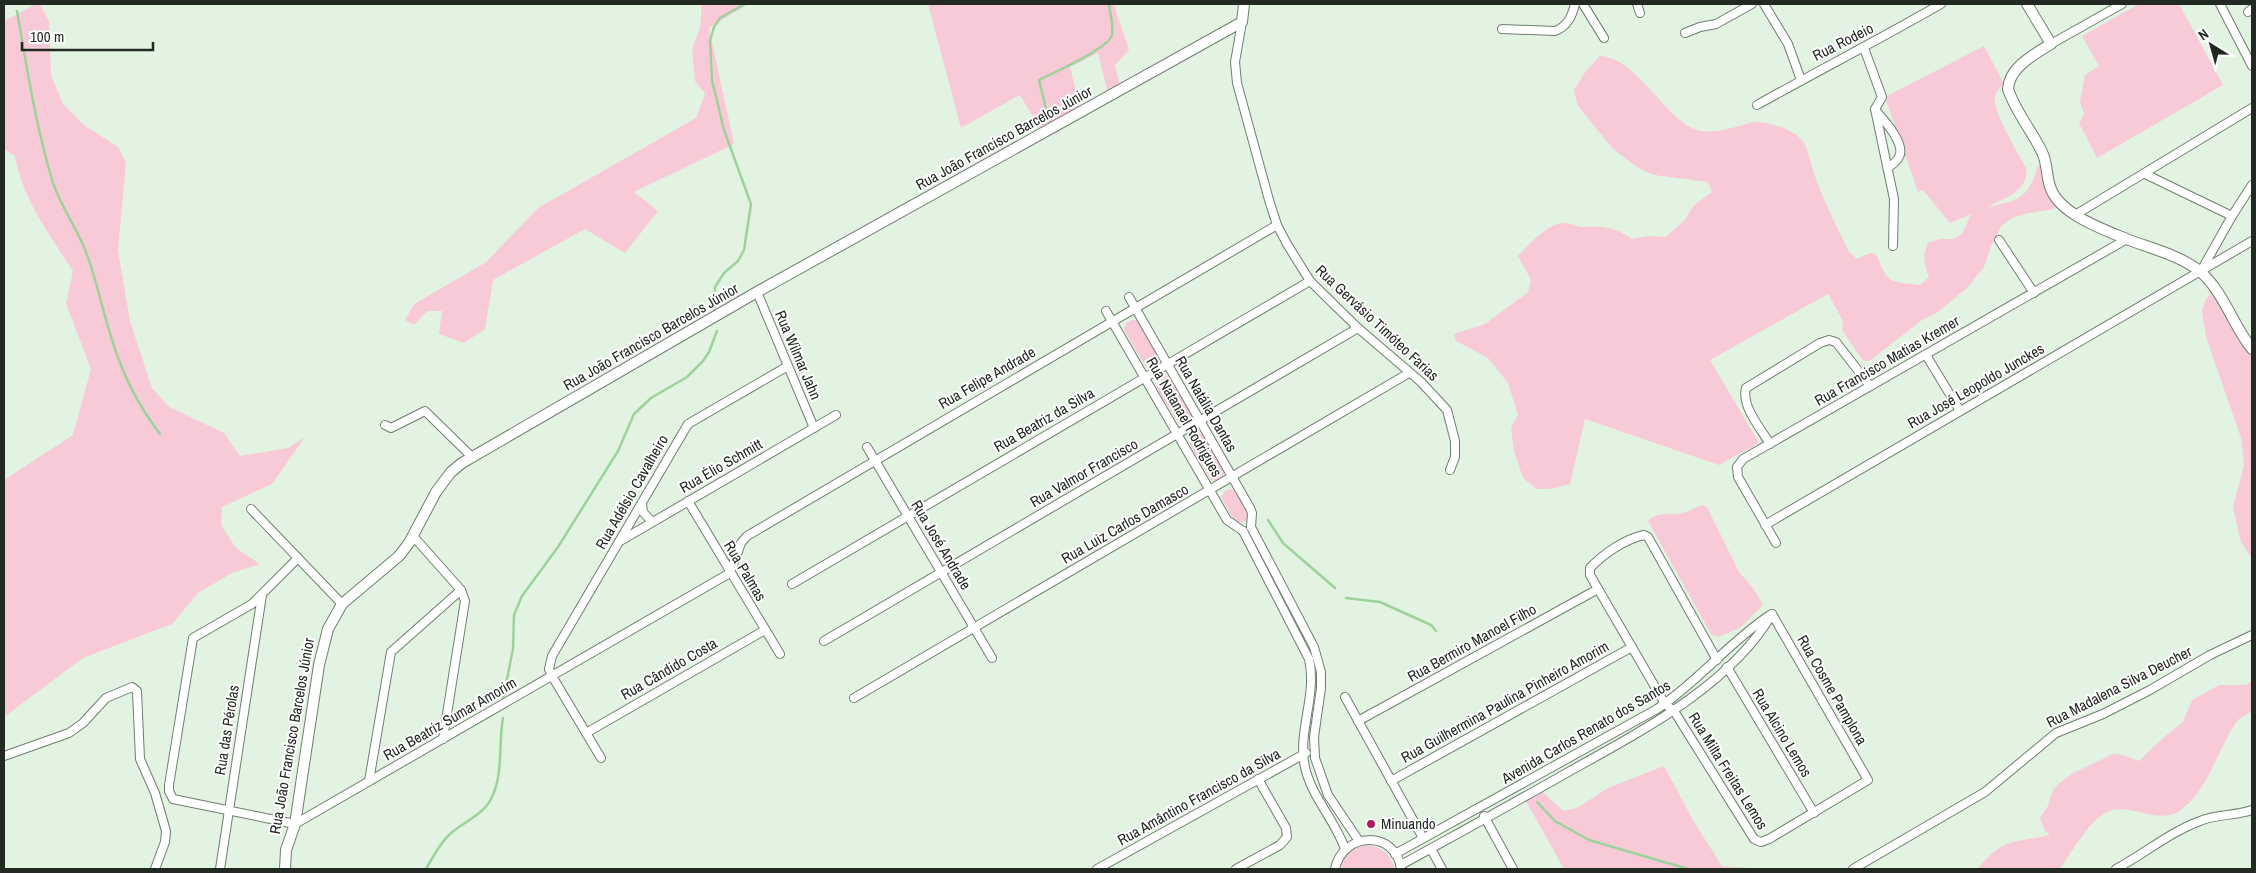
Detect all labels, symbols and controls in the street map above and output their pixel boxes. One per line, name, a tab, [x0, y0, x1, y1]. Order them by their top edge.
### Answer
street label: Rua Rodeio	[1809, 17, 1877, 66]
scale bar	[22, 20, 154, 52]
north arrow	[2186, 20, 2236, 70]
text: N	[2194, 25, 2212, 44]
text: 100 m	[30, 26, 64, 47]
street label: Rua João Francisco Barcelos Júnior	[912, 80, 1096, 195]
street label: Rua Gervásio Timóteo Farias	[1311, 260, 1444, 385]
street label: Rua João Francisco Barcelos Júnior	[559, 278, 742, 395]
street label: Rua Wilmar Jahn	[770, 307, 827, 403]
street label: Rua Francisco Matias Kremer	[1810, 310, 1963, 411]
street label: Rua José Leopoldo Junckes	[1904, 338, 2048, 433]
street label: Rua Felipe Andrade	[934, 341, 1039, 414]
street label: Rua Natália Dantas	[1171, 352, 1242, 455]
street label: Rua Natanael Rodrigues	[1141, 353, 1227, 481]
street label: Rua Beatriz da Silva	[990, 382, 1098, 457]
street label: Rua Adélsio Cavalheiro	[590, 430, 673, 553]
street label: Rua Élio Schmitt	[676, 433, 766, 498]
street label: Rua Valmor Francisco	[1026, 433, 1142, 512]
street label: Rua Luiz Carlos Damasco	[1057, 479, 1192, 569]
street label: Rua José Andrade	[906, 496, 977, 594]
street label: Rua Palmas	[719, 537, 772, 605]
street label: Rua Bermiro Manoel Filho	[1404, 598, 1540, 687]
street label: Rua Cosme Pamplona	[1792, 631, 1873, 749]
street label: Rua Cândido Costa	[617, 632, 721, 705]
street label: Rua João Francisco Barcelos Júnior	[264, 636, 319, 836]
street label: Rua Guilhermina Paulina Pinheiro Amorim	[1397, 636, 1612, 768]
street label: Rua Madalena Silva Deucher	[2042, 641, 2195, 732]
street label: Rua Beatriz Sumar Amorim	[379, 672, 520, 765]
street label: Avenida Carlos Renato dos Santos	[1497, 674, 1674, 789]
street label: Rua das Pérolas	[209, 683, 244, 776]
street label: Rua Alcino Lemos	[1748, 685, 1817, 781]
street label: Rua Milta Freitas Lemos	[1684, 708, 1773, 833]
street label: Rua Amântino Francisco da Silva	[1114, 743, 1284, 850]
place label: Minuando	[1381, 813, 1436, 834]
marker: Minuando	[1365, 818, 1377, 830]

